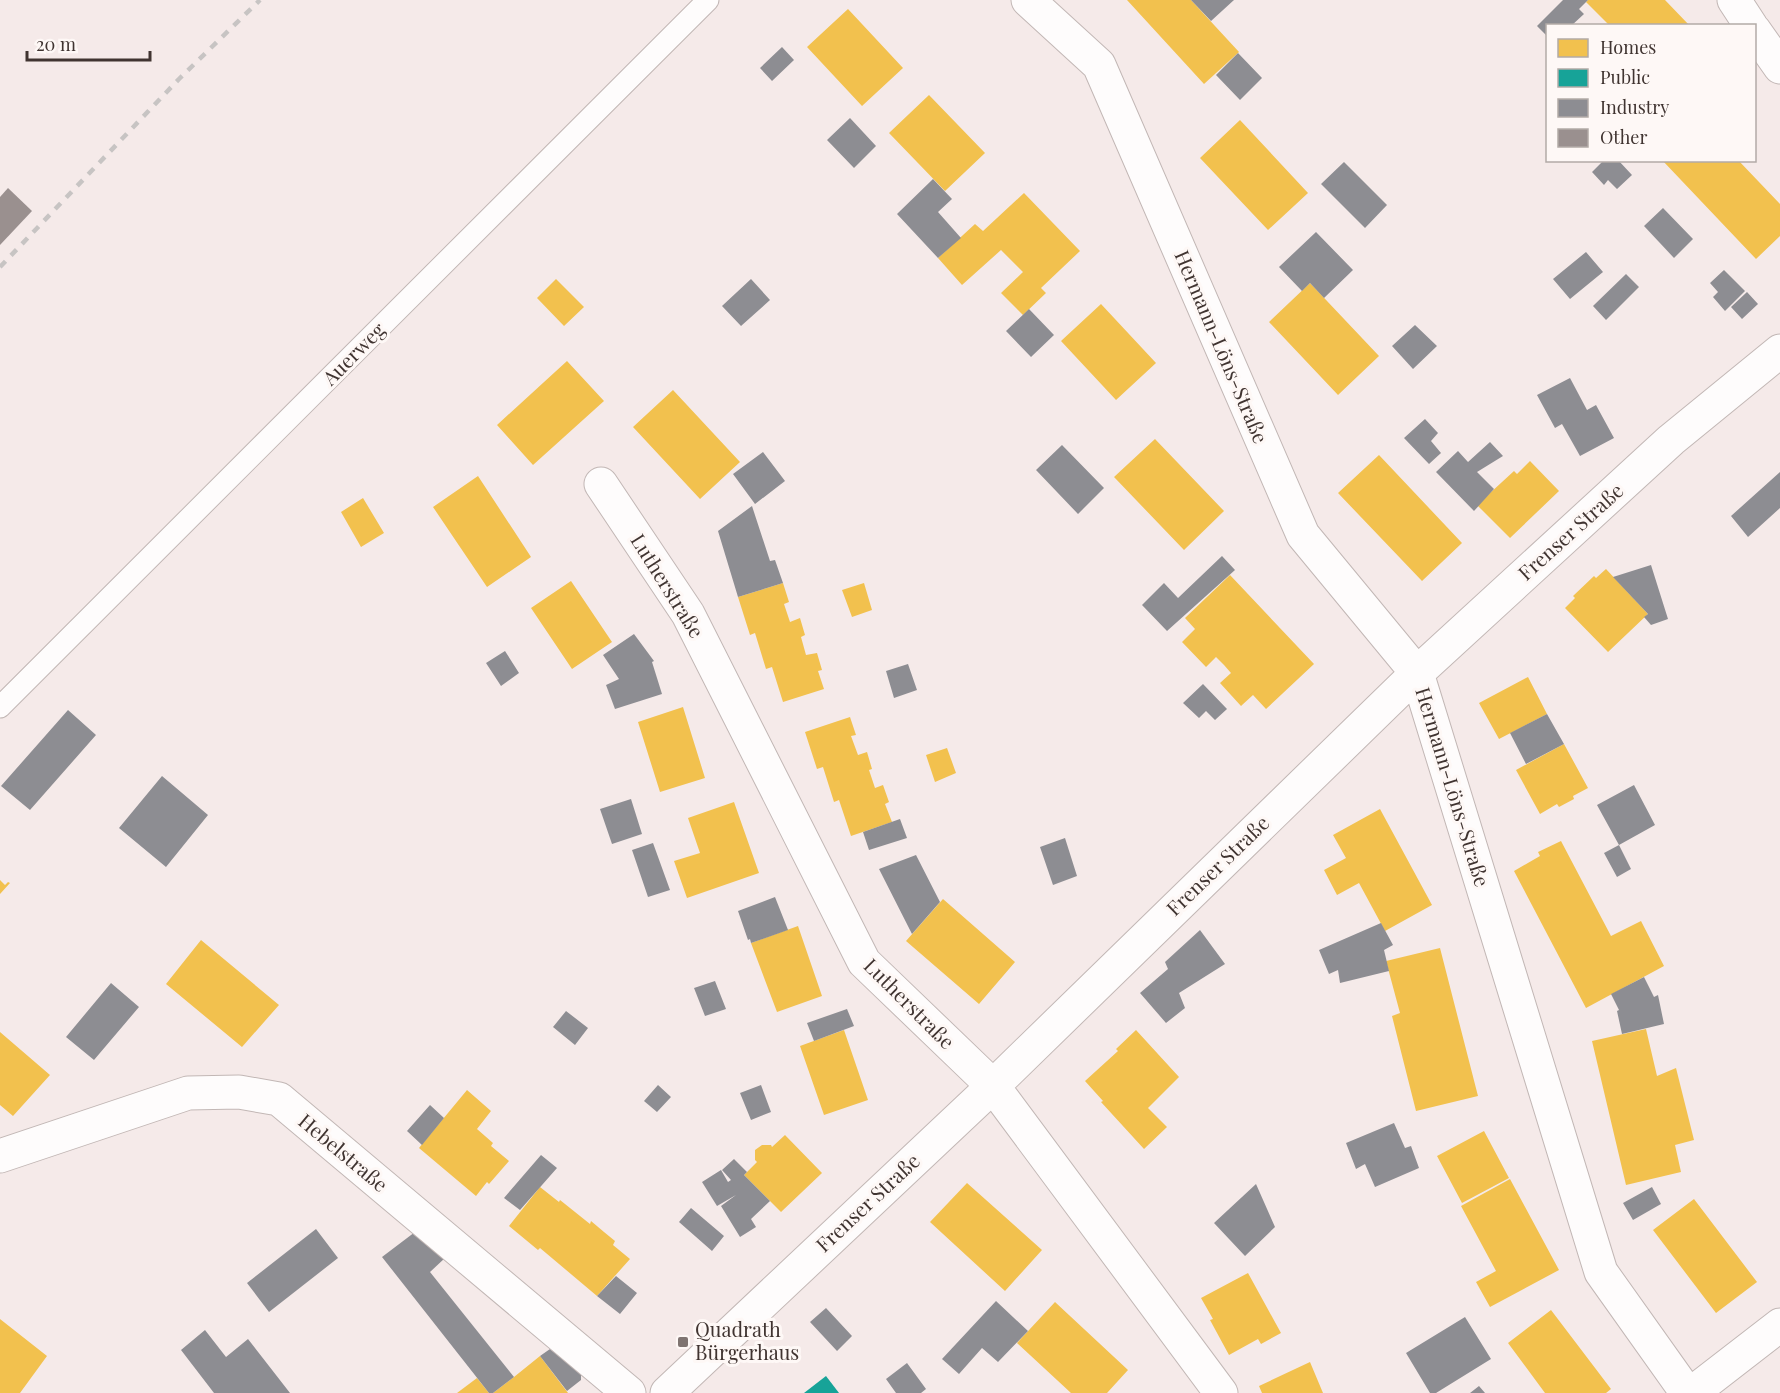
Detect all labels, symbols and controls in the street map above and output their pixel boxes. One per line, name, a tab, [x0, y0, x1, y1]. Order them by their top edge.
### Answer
scale bar	[27, 24, 150, 62]
legend	[1546, 24, 1756, 162]
text: 20 m	[36, 32, 76, 56]
text: Homes	[1600, 35, 1656, 59]
text: Public	[1600, 65, 1650, 89]
text: Industry	[1600, 95, 1669, 119]
text: Other	[1600, 125, 1647, 149]
street label: Hermann-Löns-Straße	[1169, 246, 1275, 447]
street label: Auerweg	[315, 315, 391, 391]
street label: Frenser Straße	[1512, 476, 1628, 585]
street label: Lutherstraße	[626, 528, 711, 642]
street label: Hermann-Löns-Straße	[1410, 684, 1497, 890]
street label: Frenser Straße	[1160, 809, 1274, 921]
street label: Lutherstraße	[859, 952, 961, 1054]
street label: Hebelstraße	[294, 1107, 394, 1197]
street label: Frenser Straße	[809, 1147, 925, 1257]
place label: Quadrath Bürgerhaus	[695, 1315, 799, 1365]
marker: Quadrath Bürgerhaus	[676, 1335, 690, 1349]

